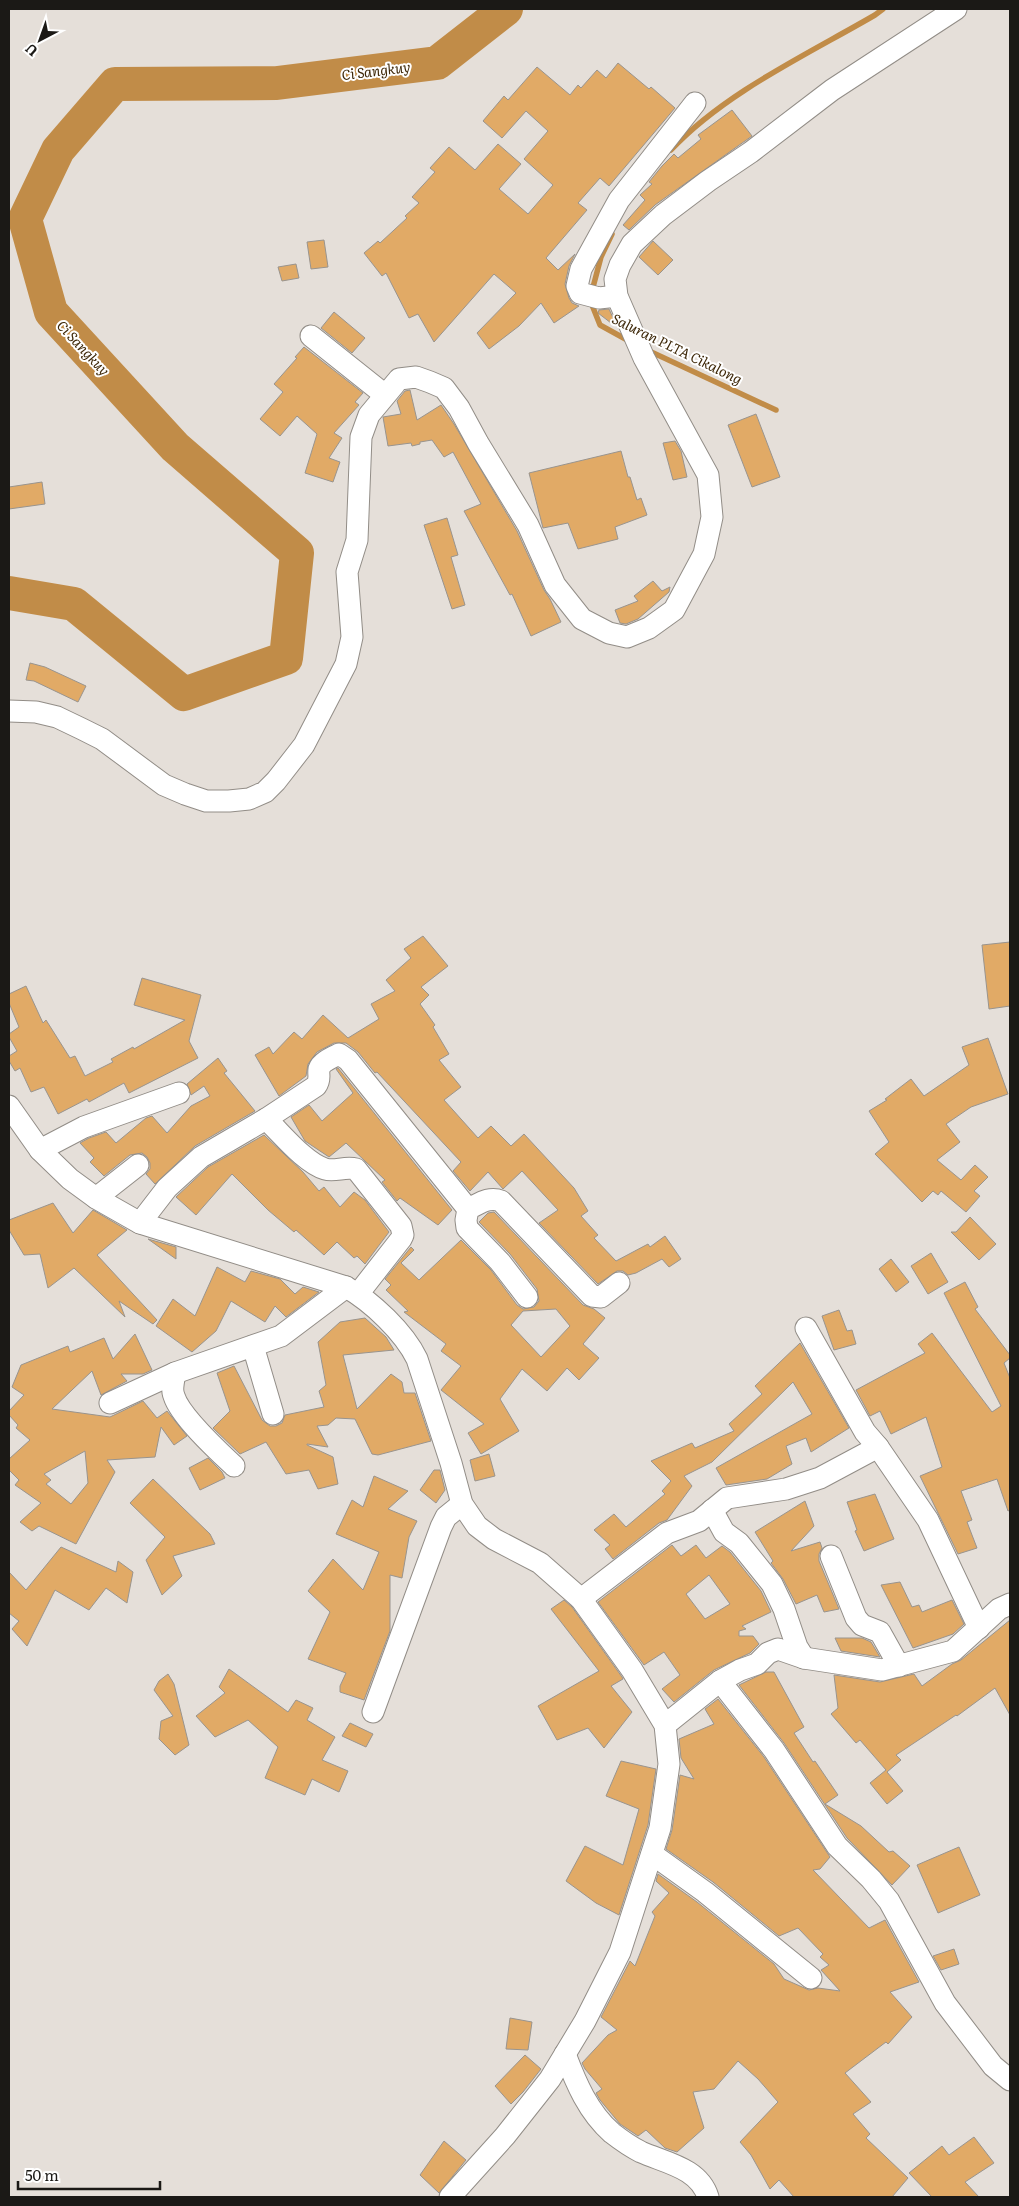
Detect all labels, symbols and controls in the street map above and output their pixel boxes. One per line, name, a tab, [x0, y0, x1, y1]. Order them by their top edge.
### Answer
north arrow	[15, 15, 65, 65]
text: U	[20, 39, 42, 62]
water label: Ci Sangkuy	[340, 56, 411, 84]
water label: Saluran PLTA Cikalong	[609, 308, 746, 388]
water label: Ci Sangkuy	[53, 315, 115, 379]
scale bar	[18, 2158, 160, 2190]
text: 50 m	[25, 2163, 59, 2186]

